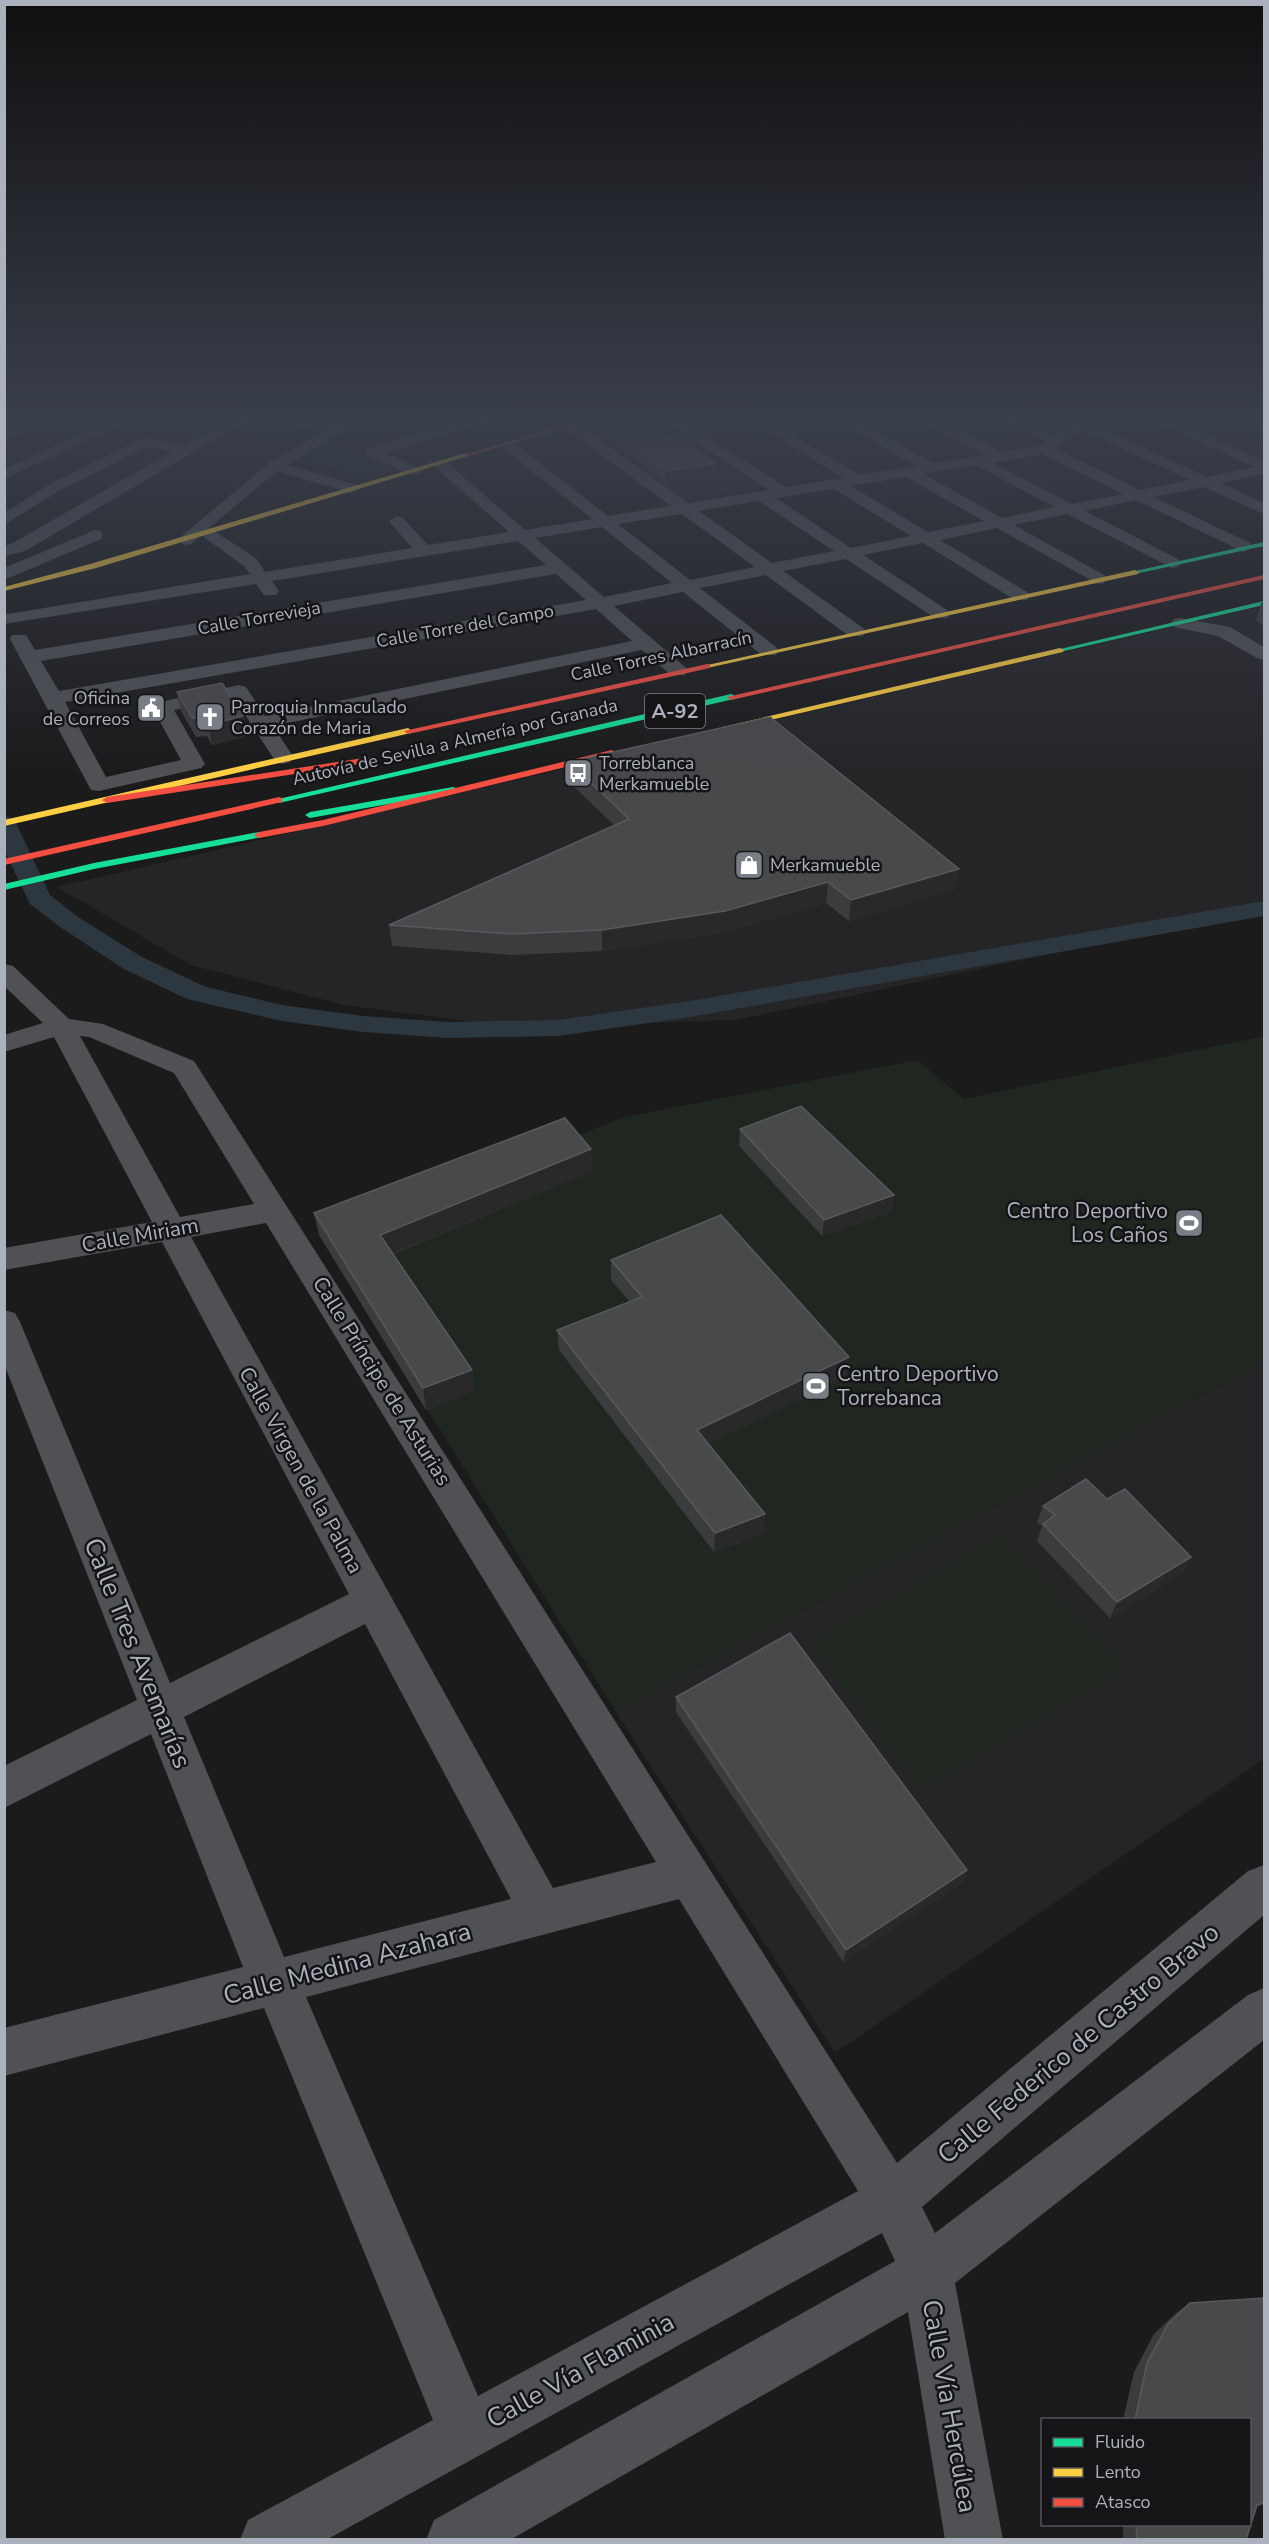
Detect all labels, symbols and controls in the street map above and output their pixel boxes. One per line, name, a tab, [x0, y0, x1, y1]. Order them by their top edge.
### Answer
street label: Calle Torrevieja	[196, 595, 322, 641]
street label: Calle Torre del Campo	[374, 599, 556, 653]
street label: Calle Torres Albarracín	[568, 625, 754, 687]
place label: Oficina de Correos	[43, 686, 130, 731]
public building icon: Oficina de Correos	[135, 692, 167, 724]
street label: Autovía de Sevilla a Almería por Granada	[290, 693, 620, 791]
road number: A-92	[645, 694, 705, 728]
place label: Parroquia Inmaculado Corazón de Maria	[231, 695, 407, 740]
church icon: Parroquia Inmaculado Corazón de Maria	[194, 701, 226, 733]
place label: Torreblanca Merkamueble	[599, 751, 709, 796]
bus stop icon: Torreblanca Merkamueble	[562, 757, 594, 789]
shop icon: Merkamueble	[733, 849, 765, 881]
place label: Merkamueble	[770, 853, 880, 877]
place label: Centro Deportivo Los Caños	[1006, 1197, 1168, 1249]
sports icon: Centro Deportivo Los Caños	[1173, 1207, 1205, 1239]
street label: Calle Miriam	[79, 1211, 201, 1259]
street label: Calle Príncipe de Asturias	[306, 1271, 458, 1491]
place label: Centro Deportivo Torrebanca	[837, 1360, 999, 1412]
street label: Calle Virgen de la Palma	[232, 1362, 370, 1578]
sports icon: Centro Deportivo Torrebanca	[800, 1370, 832, 1402]
street label: Calle Tres Avemarías	[75, 1533, 200, 1774]
street label: Calle Medina Azahara	[219, 1914, 475, 2013]
street label: Calle Federico de Castro Bravo	[930, 1915, 1227, 2172]
street label: Calle Vía Hercúlea	[914, 2297, 985, 2515]
street label: Calle Vía Flaminia	[480, 2304, 680, 2437]
legend	[1041, 2418, 1251, 2526]
text: Fluido	[1095, 2430, 1145, 2454]
text: Lento	[1095, 2460, 1141, 2484]
text: Atasco	[1095, 2490, 1151, 2514]

